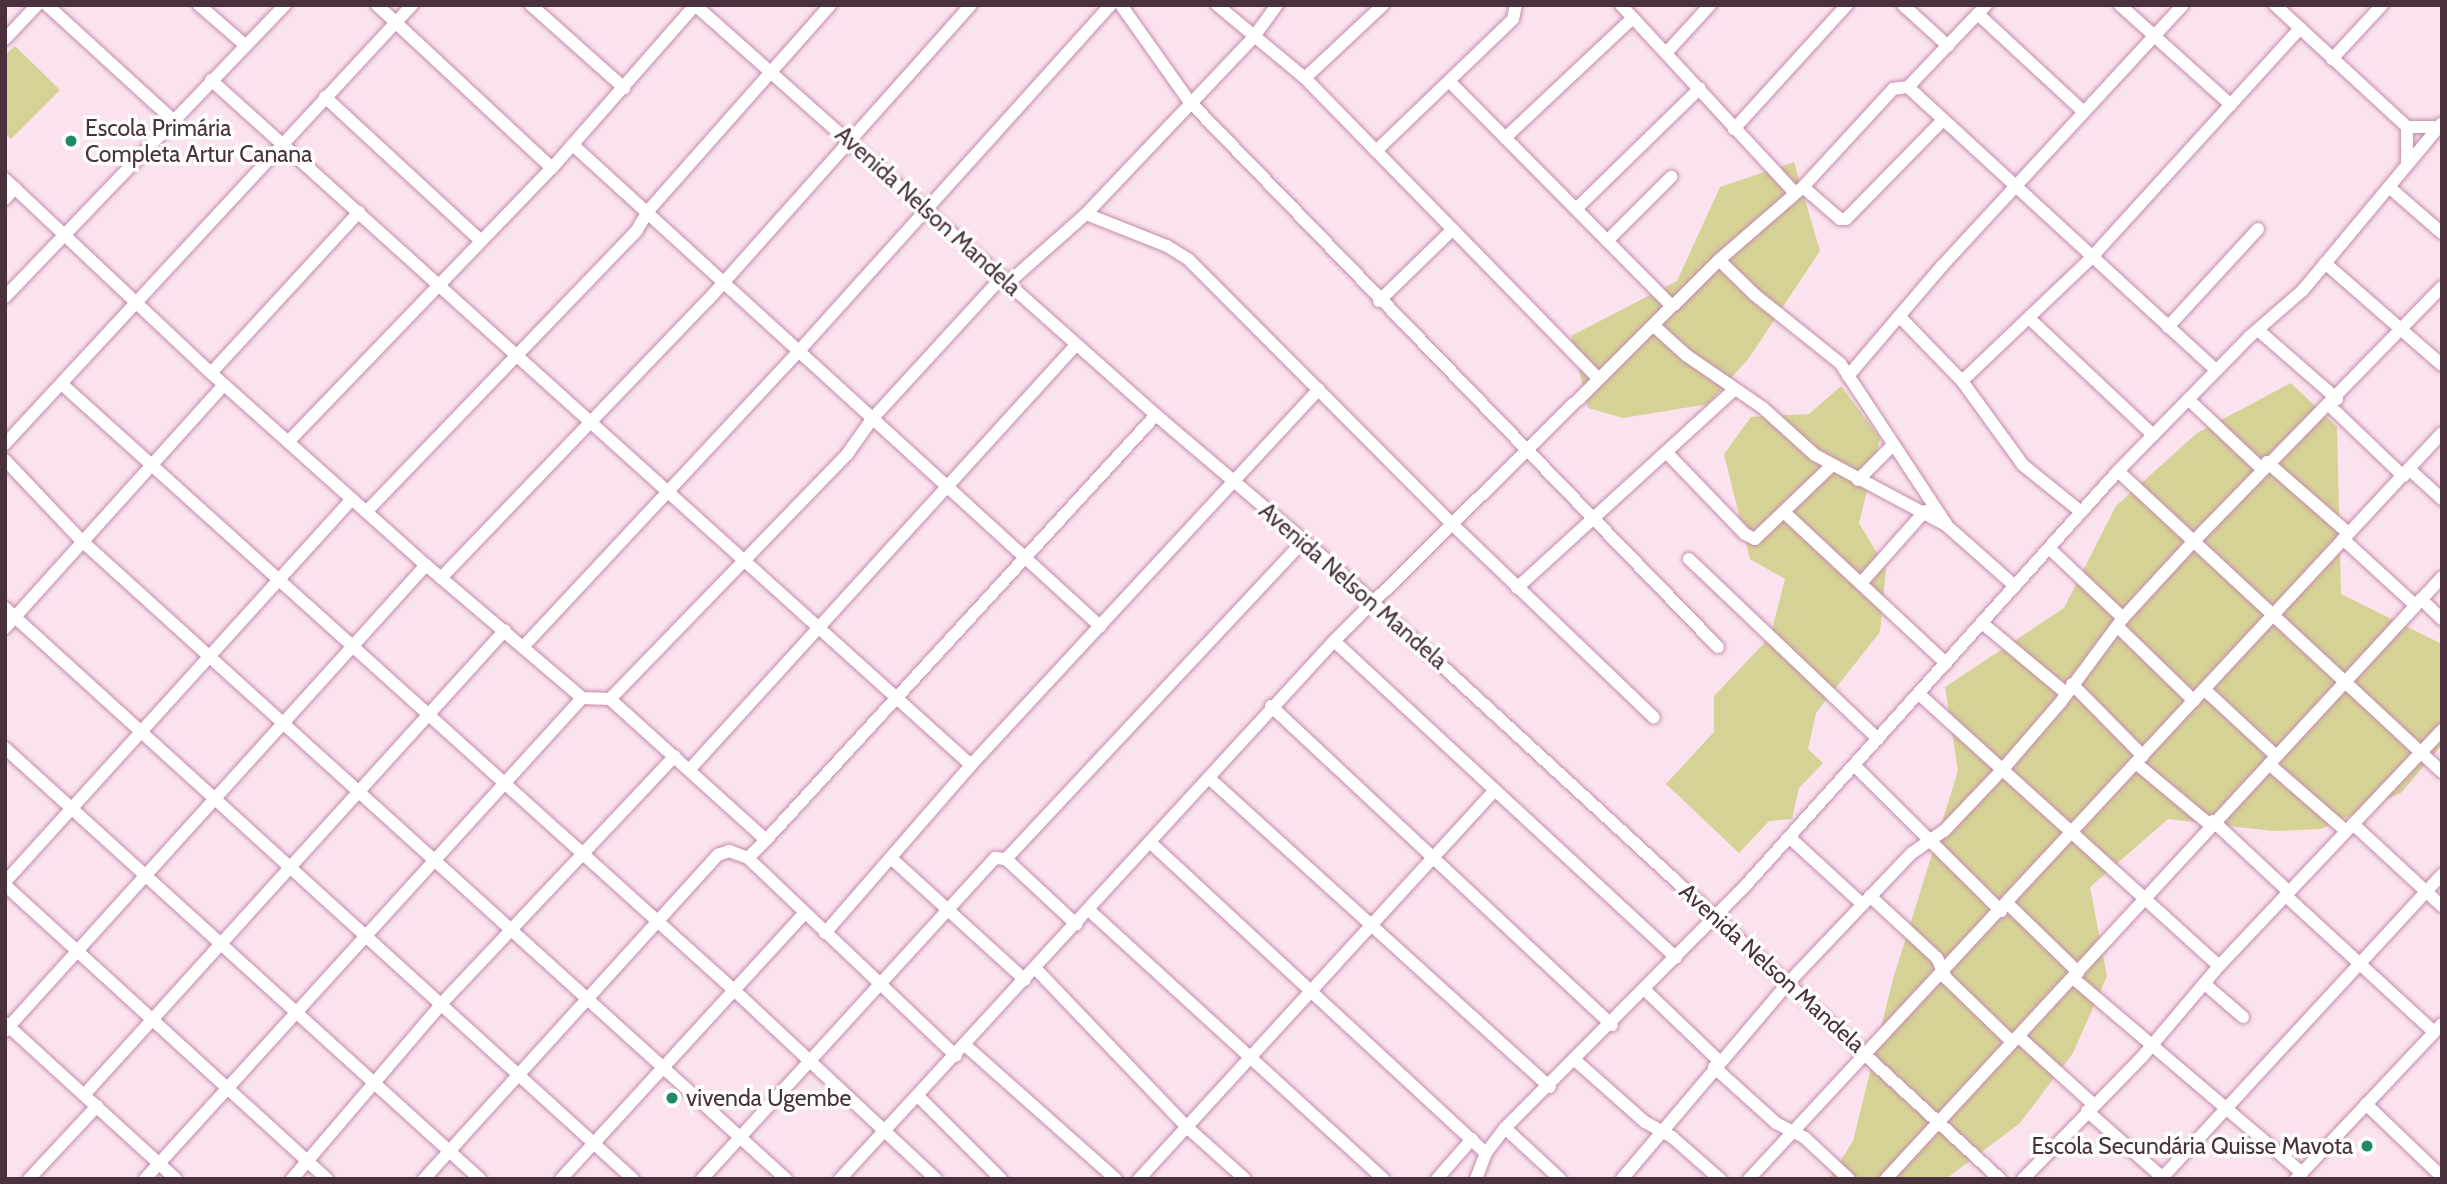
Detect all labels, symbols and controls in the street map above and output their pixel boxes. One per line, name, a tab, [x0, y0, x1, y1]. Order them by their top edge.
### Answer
place label: Escola Primária Completa Artur Canana	[85, 114, 312, 168]
street label: Avenida Nelson Mandela	[830, 121, 1026, 301]
marker: Escola Primária Completa Artur Canana	[63, 133, 79, 149]
street label: Avenida Nelson Mandela	[1254, 497, 1452, 675]
street label: Avenida Nelson Mandela	[1674, 878, 1870, 1058]
place label: vivenda Ugembe	[686, 1084, 851, 1112]
marker: vivenda Ugembe	[664, 1090, 680, 1106]
place label: Escola Secundária Quisse Mavota	[2031, 1132, 2353, 1160]
marker: Escola Secundária Quisse Mavota	[2359, 1138, 2375, 1154]

